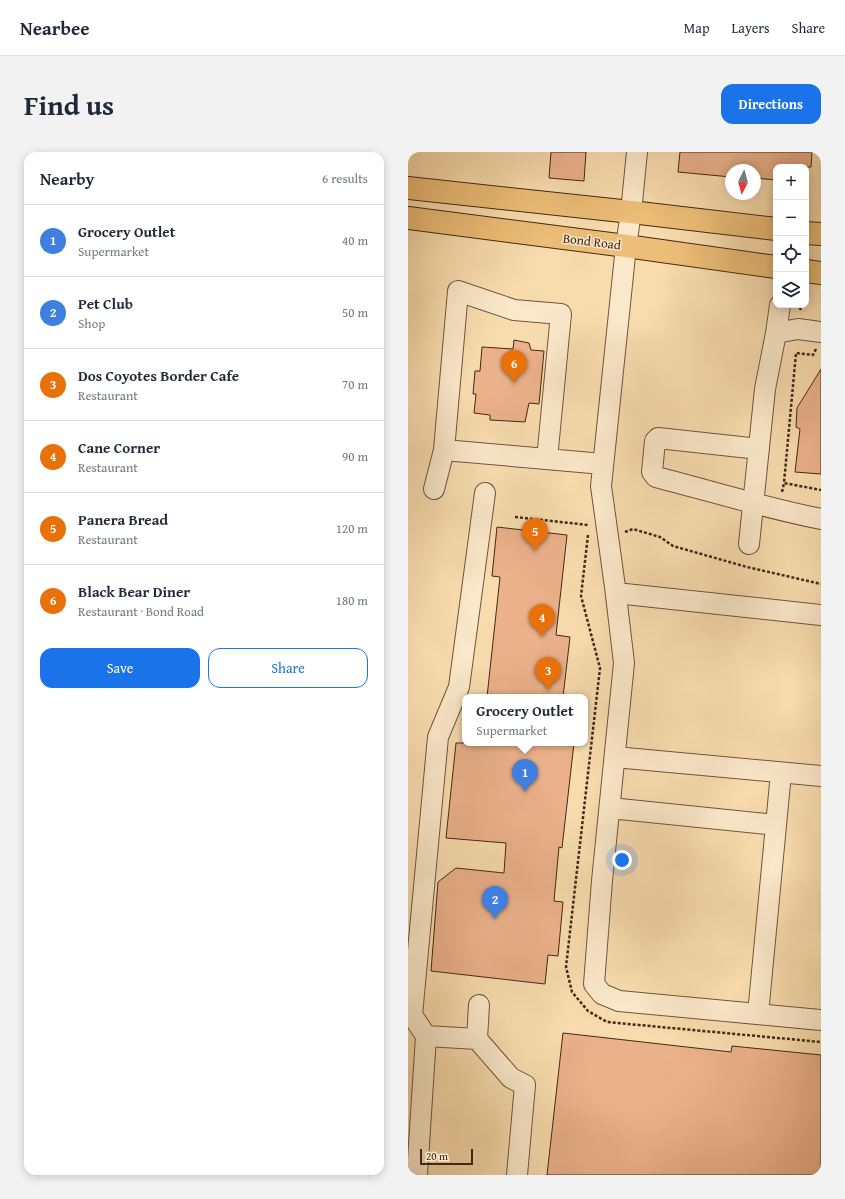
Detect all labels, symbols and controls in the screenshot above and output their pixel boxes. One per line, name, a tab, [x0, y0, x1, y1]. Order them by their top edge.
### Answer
text: Nearbee	[20, 14, 90, 42]
text: Map	[684, 18, 710, 38]
text: Layers	[732, 18, 770, 38]
text: Share	[792, 18, 825, 38]
text: Find us	[24, 84, 114, 125]
button: Directions	[721, 84, 821, 124]
north arrow	[725, 164, 761, 200]
map controls	[773, 164, 809, 308]
button: +	[773, 164, 809, 200]
text: Nearby	[40, 166, 94, 191]
text: 6 results	[322, 169, 368, 188]
button: −	[773, 200, 809, 236]
text: Grocery Outlet	[78, 221, 175, 242]
street label: Bond Road	[562, 229, 622, 254]
text: 1	[50, 231, 56, 250]
text: 40 m	[342, 231, 368, 250]
button: locate	[773, 236, 809, 272]
text: Supermarket	[78, 242, 149, 261]
button: layers	[773, 272, 809, 308]
text: Pet Club	[78, 293, 133, 314]
text: 2	[50, 303, 56, 322]
text: 50 m	[342, 303, 368, 322]
text: Shop	[78, 314, 105, 333]
pin: 6	[501, 350, 527, 383]
text: Dos Coyotes Border Cafe	[78, 365, 239, 386]
text: 3	[50, 375, 56, 394]
text: 70 m	[342, 375, 368, 394]
text: Restaurant	[78, 386, 138, 405]
text: Cane Corner	[78, 437, 160, 458]
text: 4	[50, 447, 56, 466]
text: 90 m	[342, 447, 368, 466]
text: Restaurant	[78, 458, 138, 477]
text: Panera Bread	[78, 509, 168, 530]
pin: 5	[522, 518, 548, 551]
text: 5	[50, 519, 56, 538]
text: 120 m	[336, 519, 368, 538]
text: Restaurant	[78, 530, 138, 549]
text: Black Bear Diner	[78, 581, 190, 602]
text: 6	[50, 591, 56, 610]
text: 180 m	[336, 591, 368, 610]
text: Restaurant · Bond Road	[78, 602, 204, 621]
pin: 4	[529, 604, 555, 637]
button: Save	[40, 648, 200, 688]
button: Share	[208, 648, 368, 688]
pin: 3	[535, 657, 561, 690]
popup	[462, 694, 588, 746]
text: Grocery Outlet	[476, 700, 574, 721]
text: Supermarket	[476, 721, 547, 740]
pin: 1	[512, 759, 538, 792]
your location	[612, 850, 632, 870]
pin: 2	[482, 886, 508, 919]
scale bar	[420, 1147, 473, 1166]
text: 20 m	[426, 1148, 448, 1164]

